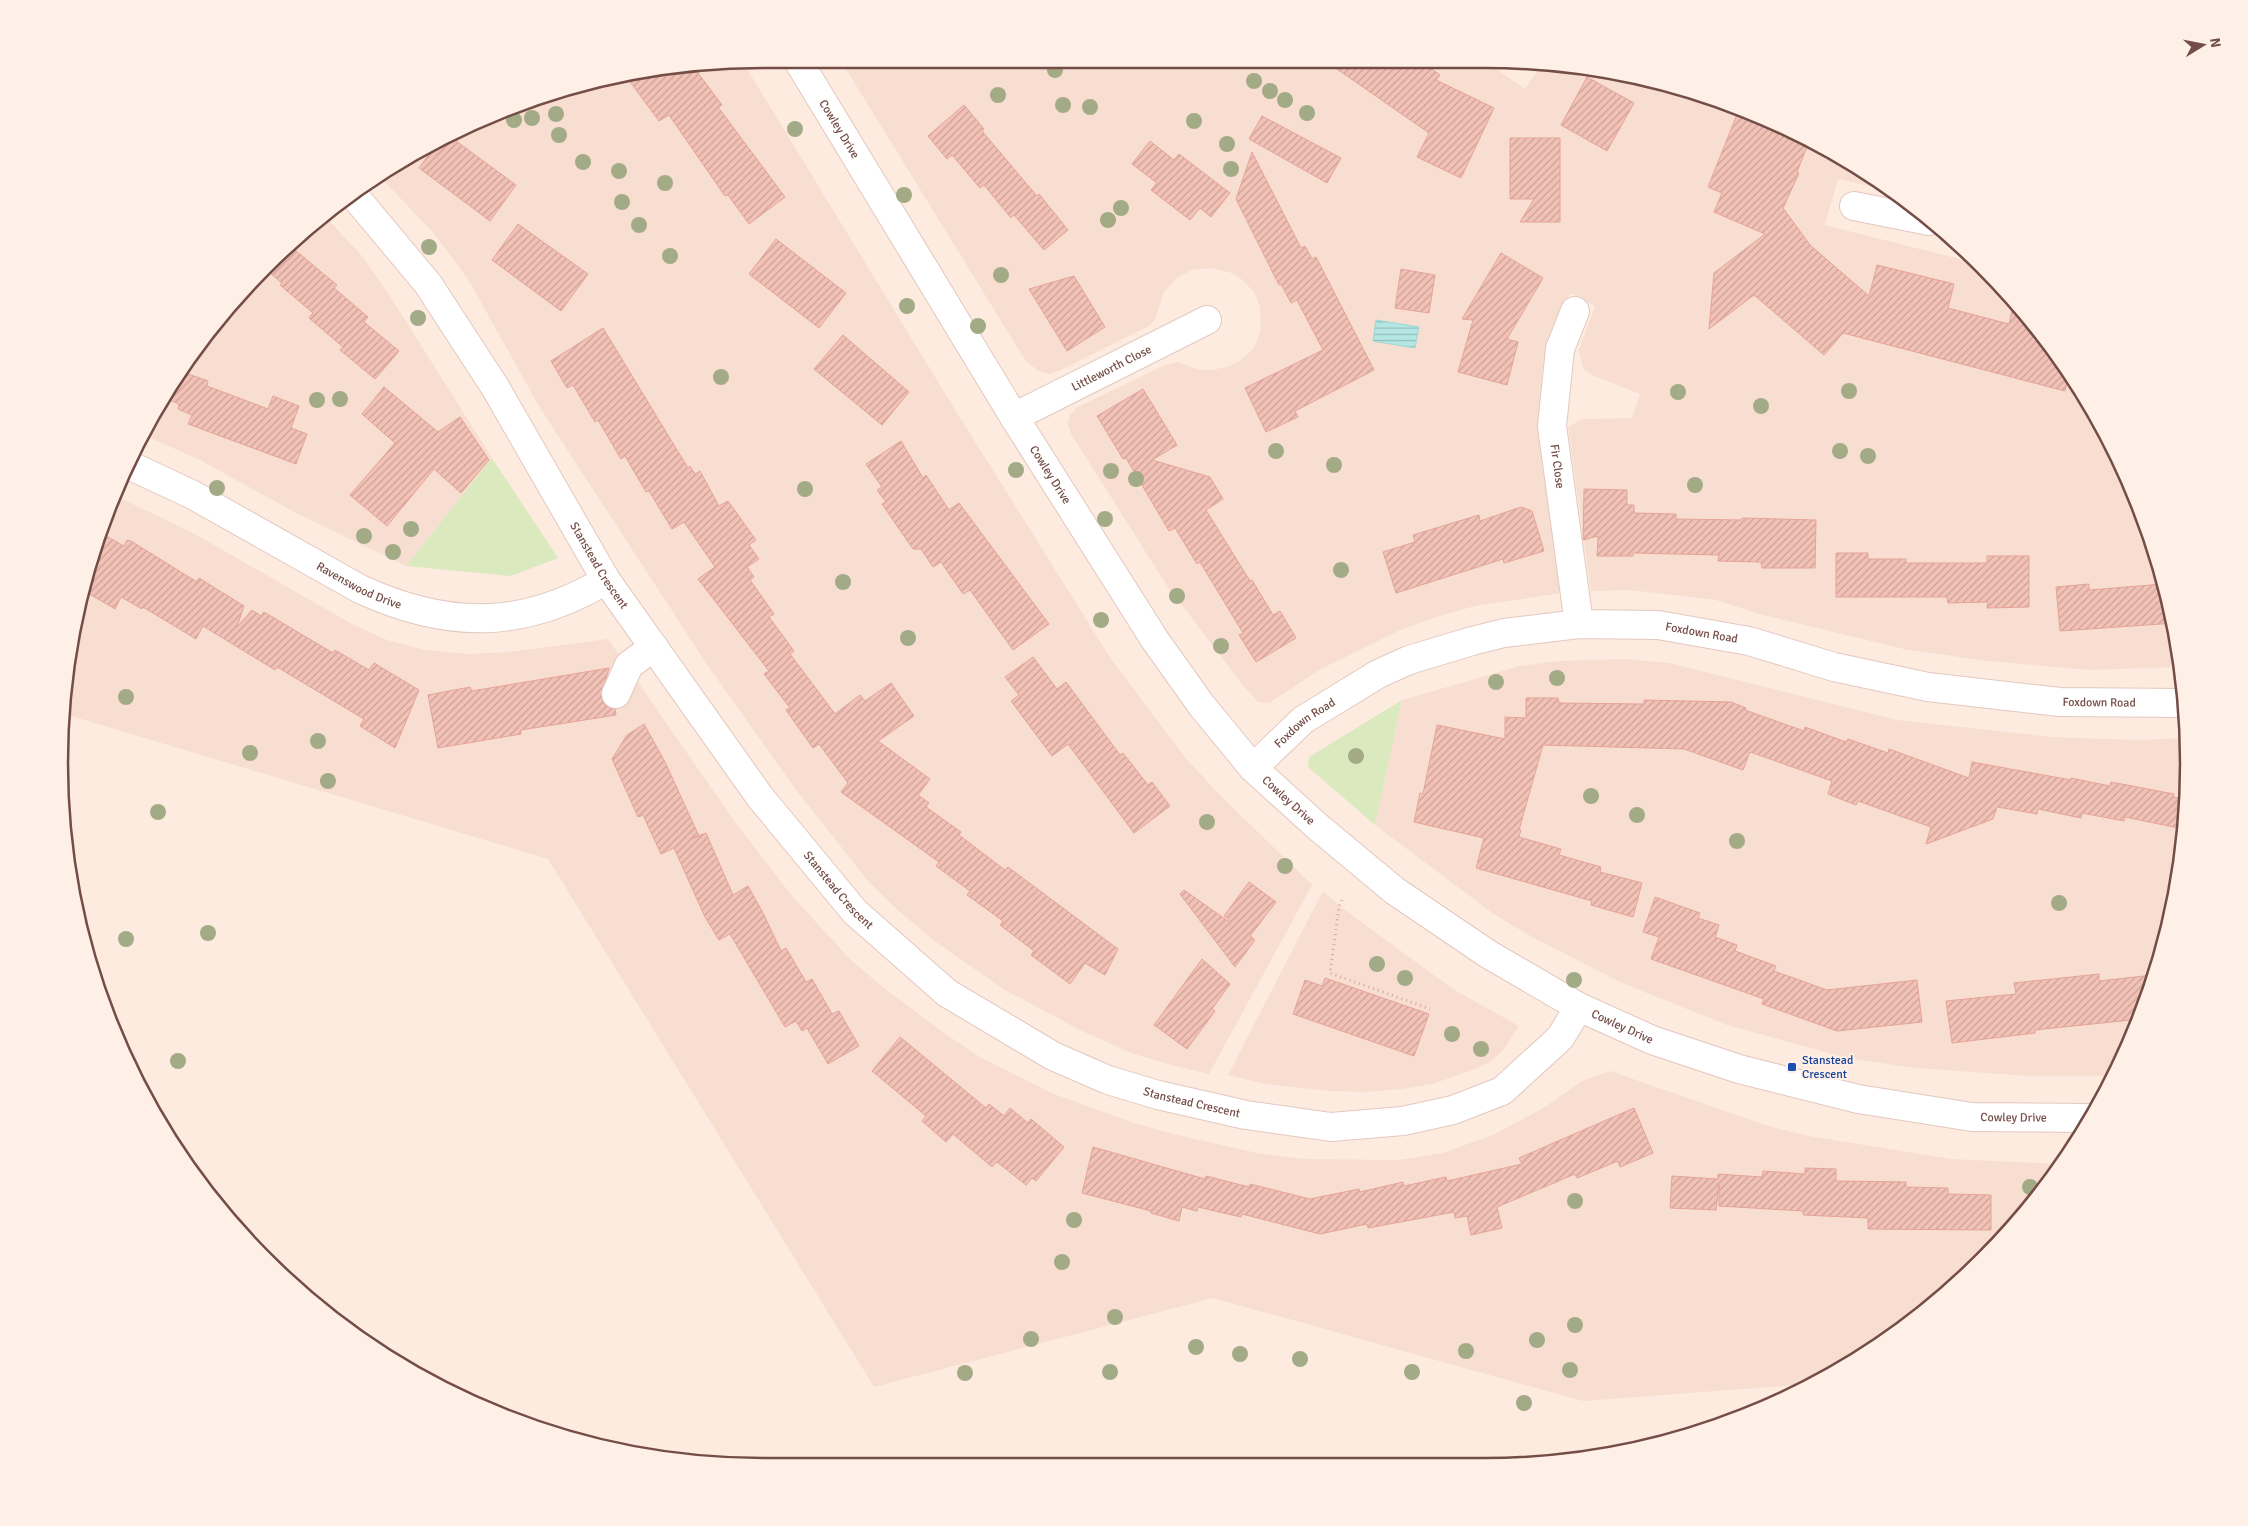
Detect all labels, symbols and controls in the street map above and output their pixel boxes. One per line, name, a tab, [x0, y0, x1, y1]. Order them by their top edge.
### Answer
north arrow	[2178, 20, 2228, 70]
text: N	[2206, 37, 2225, 49]
street label: Cowley Drive	[815, 97, 863, 162]
street label: Littleworth Close	[1069, 342, 1154, 395]
street label: Cowley Drive	[1026, 443, 1074, 507]
street label: Fir Close	[1547, 443, 1567, 490]
street label: Stanstead Crescent	[566, 520, 631, 612]
street label: Ravenswood Drive	[314, 559, 403, 613]
street label: Foxdown Road	[1664, 619, 1739, 647]
street label: Foxdown Road	[1271, 695, 1338, 751]
street label: Foxdown Road	[2062, 695, 2136, 711]
street label: Cowley Drive	[1259, 773, 1318, 829]
street label: Stanstead Crescent	[800, 848, 876, 933]
street label: Cowley Drive	[1589, 1007, 1655, 1048]
place label: Stanstead Crescent	[1802, 1053, 1853, 1082]
marker: Stanstead Crescent	[1786, 1061, 1798, 1073]
street label: Stanstead Crescent	[1141, 1084, 1242, 1121]
street label: Cowley Drive	[1980, 1110, 2047, 1126]

